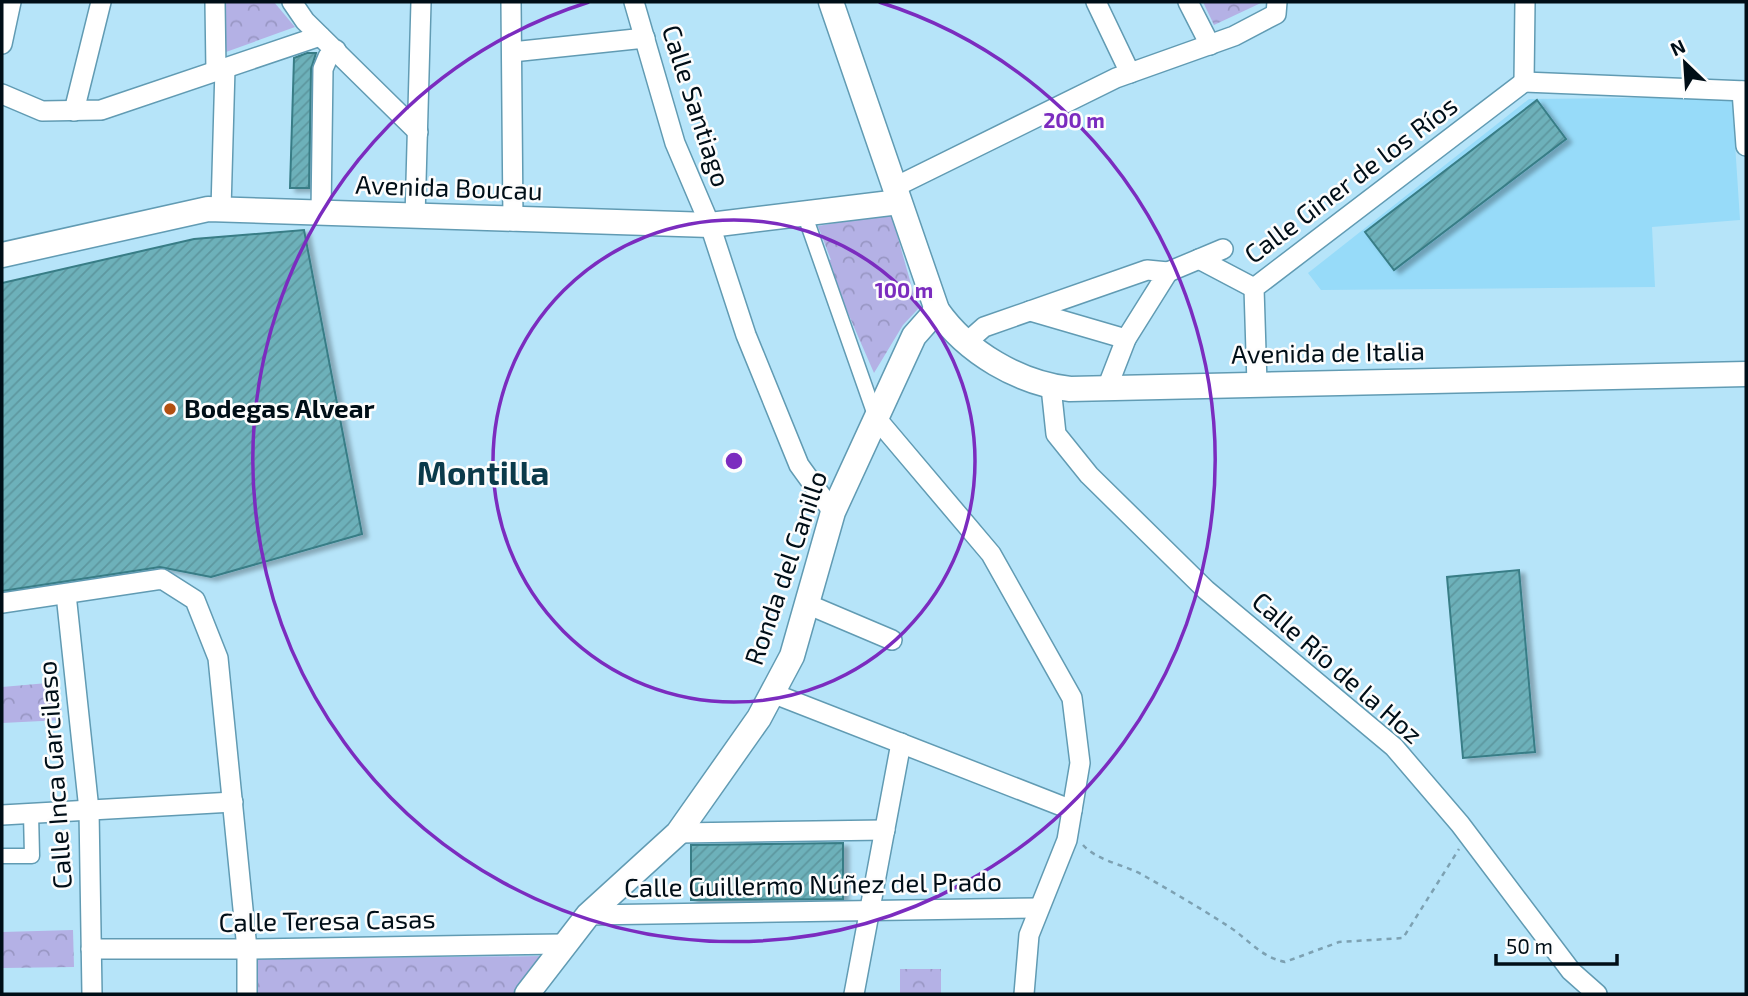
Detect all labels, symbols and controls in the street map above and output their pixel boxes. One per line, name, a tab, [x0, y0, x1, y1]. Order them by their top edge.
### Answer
street label: Calle Santiago	[657, 21, 738, 190]
north arrow	[1650, 28, 1720, 98]
text: N	[1667, 34, 1689, 60]
street label: Calle Giner de los Ríos	[1238, 89, 1463, 269]
text: 200 m	[1043, 107, 1105, 132]
street label: Avenida Boucau	[355, 168, 543, 205]
text: 100 m	[875, 277, 933, 302]
street label: Avenida de Italia	[1231, 334, 1425, 369]
place label: Bodegas Alvear	[184, 392, 375, 423]
marker: Bodegas Alvear	[162, 401, 178, 417]
centre of rings	[722, 449, 746, 473]
district label: Montilla	[417, 452, 549, 492]
street label: Ronda del Canillo	[737, 466, 832, 669]
street label: Calle Río de la Hoz	[1247, 585, 1429, 749]
street label: Calle Inca Garcilaso	[30, 660, 77, 890]
street label: Calle Guillermo Núñez del Prado	[624, 865, 1002, 902]
street label: Calle Teresa Casas	[218, 902, 436, 937]
scale bar	[1496, 922, 1617, 966]
text: 50 m	[1506, 933, 1553, 958]

